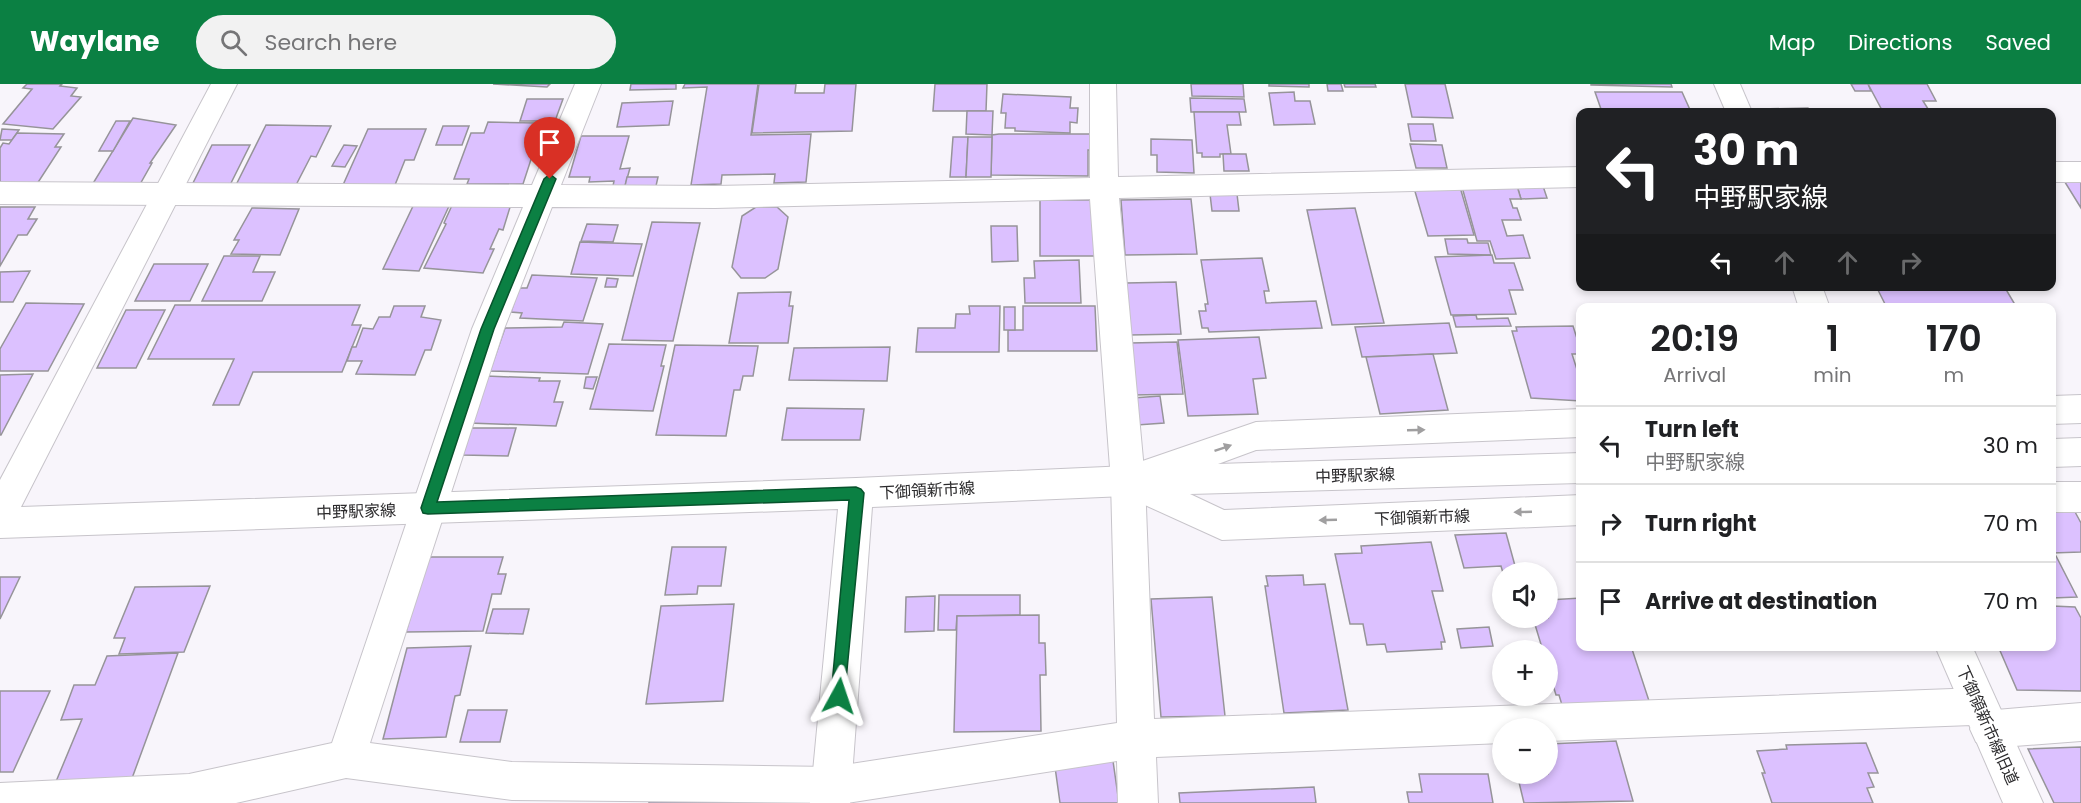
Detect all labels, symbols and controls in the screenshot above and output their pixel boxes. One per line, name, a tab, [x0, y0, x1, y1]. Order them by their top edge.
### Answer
search box	[196, 15, 616, 69]
text: Waylane	[30, 22, 160, 61]
icon: search	[217, 26, 250, 59]
text: Search here	[265, 27, 397, 58]
text: Map	[1769, 28, 1815, 57]
text: Directions	[1848, 28, 1952, 57]
text: Saved	[1985, 28, 2051, 57]
pin	[524, 117, 575, 179]
text: 30 m	[1693, 121, 1799, 180]
icon: arrive	[533, 126, 566, 159]
icon: left	[1594, 132, 1672, 210]
text: 中野駅家線	[1693, 179, 1828, 216]
icon: left	[1705, 246, 1738, 279]
icon: ahead	[1768, 246, 1801, 279]
icon: ahead	[1831, 246, 1864, 279]
icon: right	[1894, 246, 1927, 279]
text: 20:19	[1650, 313, 1739, 364]
text: 1	[1826, 313, 1839, 364]
text: 170	[1926, 313, 1982, 364]
text: Arrival	[1663, 361, 1726, 389]
text: min	[1813, 361, 1852, 389]
text: m	[1943, 361, 1964, 389]
text: Turn left	[1645, 414, 1739, 445]
one-way arrow	[1406, 425, 1425, 434]
icon: left	[1594, 429, 1627, 462]
text: 30 m	[1983, 430, 2038, 461]
one-way arrow	[1214, 443, 1232, 452]
text: 中野駅家線	[1645, 448, 1745, 476]
street label: 中野駅家線	[1315, 463, 1395, 488]
street label: 下御領新市線	[878, 477, 976, 504]
street label: 中野駅家線	[316, 499, 396, 524]
street label: 下御領新市線	[1374, 504, 1470, 531]
icon: right	[1594, 507, 1627, 540]
one-way arrow	[1513, 508, 1532, 517]
text: Turn right	[1645, 508, 1756, 539]
text: 70 m	[1984, 508, 2038, 539]
one-way arrow	[1318, 516, 1337, 525]
map controls	[1492, 562, 1558, 784]
button: sound	[1492, 562, 1558, 628]
icon: arrive	[1594, 585, 1627, 618]
text: Arrive at destination	[1645, 586, 1877, 617]
text: 70 m	[1984, 586, 2038, 617]
button: +	[1492, 640, 1558, 706]
street label: 下御領新市線旧道	[1951, 662, 2024, 788]
position arrow	[807, 664, 871, 728]
button: −	[1492, 718, 1558, 784]

